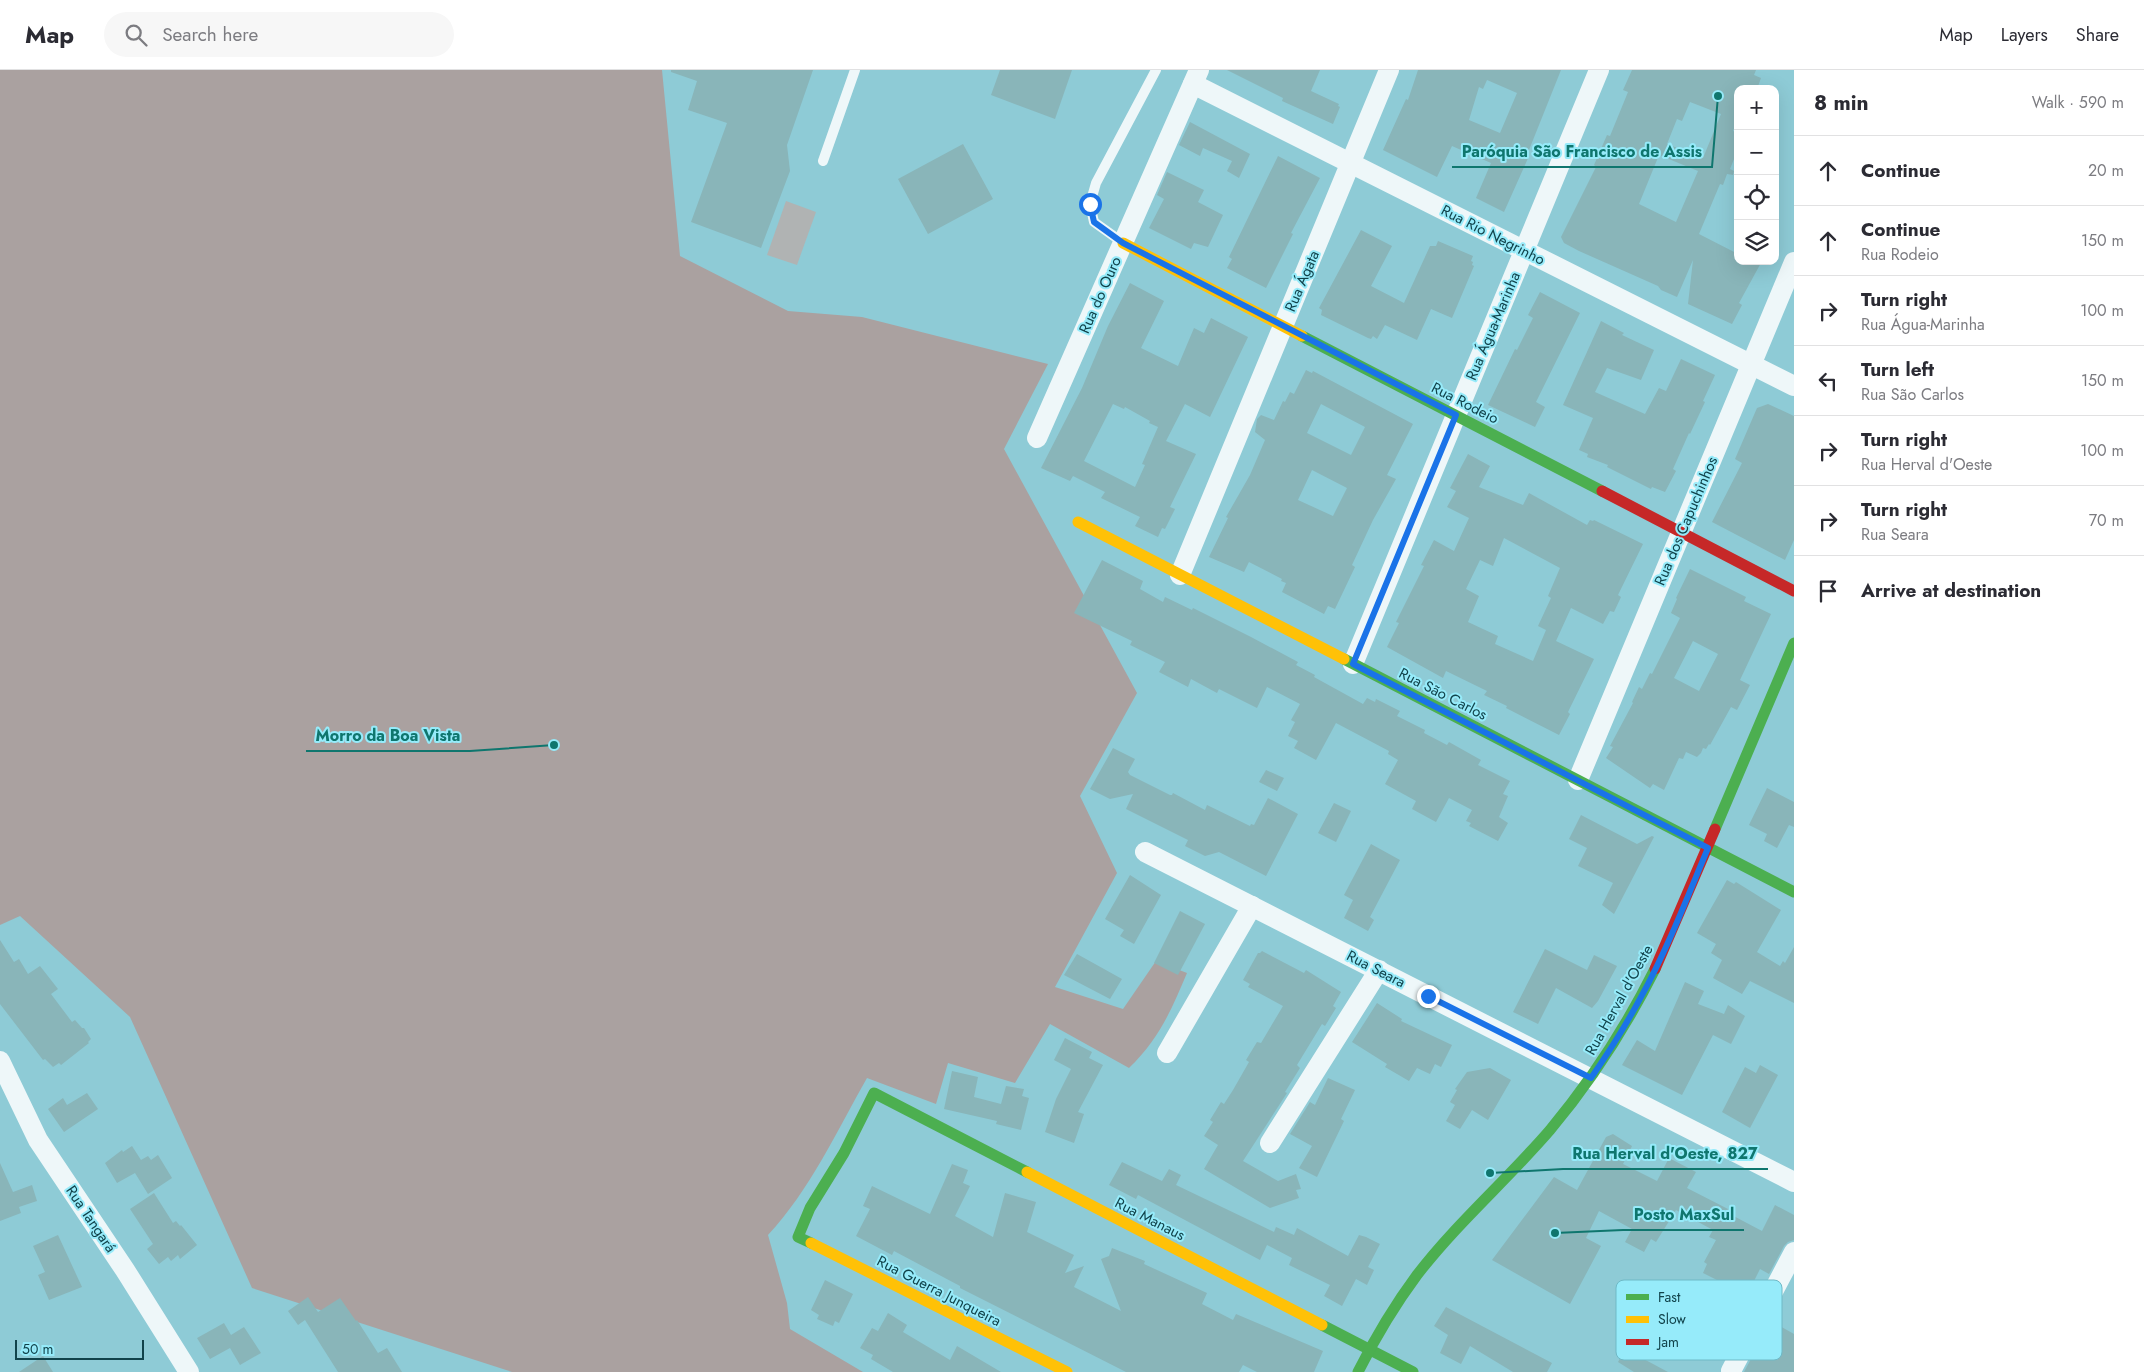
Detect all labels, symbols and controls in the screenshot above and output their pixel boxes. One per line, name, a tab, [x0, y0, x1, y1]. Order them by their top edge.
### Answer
search box	[104, 12, 454, 57]
text: Map	[25, 17, 74, 52]
icon: search	[122, 21, 150, 49]
text: Search here	[162, 21, 258, 48]
text: Map	[1939, 22, 1973, 48]
text: Layers	[2001, 22, 2048, 48]
text: Share	[2076, 22, 2119, 48]
map controls	[1734, 85, 1779, 265]
button: +	[1734, 85, 1779, 130]
text: 8 min	[1814, 88, 1869, 118]
text: Walk · 590 m	[2032, 91, 2124, 114]
button: −	[1734, 130, 1779, 175]
callout: Paróquia São Francisco de Assis	[1452, 136, 1712, 167]
text: Paróquia São Francisco de Assis	[1462, 140, 1702, 163]
icon: ahead	[1814, 157, 1842, 185]
text: Continue	[1861, 157, 1940, 184]
text: 20 m	[2088, 159, 2124, 182]
button: locate	[1734, 175, 1779, 220]
route start	[1079, 193, 1102, 216]
street label: Rua Rio Negrinho	[1437, 199, 1549, 271]
text: Continue	[1861, 216, 1940, 243]
button: layers	[1734, 220, 1779, 265]
icon: ahead	[1814, 227, 1842, 255]
text: 150 m	[2081, 229, 2124, 252]
text: Rua Rodeio	[1861, 243, 1939, 266]
street label: Rua Ágata	[1279, 247, 1325, 315]
street label: Rua do Ouro	[1073, 253, 1127, 337]
street label: Rua Água-Marinha	[1460, 268, 1526, 384]
text: Turn right	[1861, 286, 1947, 313]
icon: right	[1814, 297, 1842, 325]
text: 100 m	[2080, 299, 2124, 322]
text: Rua Água-Marinha	[1861, 313, 1985, 336]
text: Turn left	[1861, 356, 1934, 383]
icon: left	[1814, 367, 1842, 395]
text: 150 m	[2081, 369, 2124, 392]
street label: Rua Rodeio	[1428, 377, 1502, 429]
text: Rua São Carlos	[1861, 383, 1964, 406]
text: Turn right	[1861, 426, 1947, 453]
icon: right	[1814, 437, 1842, 465]
text: 100 m	[2080, 439, 2124, 462]
street label: Rua dos Capuchinhos	[1649, 453, 1723, 589]
text: Rua Herval d'Oeste	[1861, 453, 1992, 476]
text: Turn right	[1861, 496, 1947, 523]
icon: right	[1814, 507, 1842, 535]
text: 70 m	[2089, 509, 2124, 532]
text: Rua Seara	[1861, 523, 1929, 546]
icon: arrive	[1814, 577, 1842, 605]
text: Arrive at destination	[1861, 577, 2041, 604]
street label: Rua São Carlos	[1395, 662, 1491, 726]
callout: Morro da Boa Vista	[306, 720, 470, 751]
text: Morro da Boa Vista	[316, 724, 460, 747]
street label: Rua Herval d'Oeste	[1580, 941, 1659, 1059]
street label: Rua Seara	[1343, 945, 1409, 993]
route end	[1417, 985, 1440, 1008]
callout: Rua Herval d'Oeste, 827	[1563, 1138, 1768, 1169]
text: Rua Herval d'Oeste, 827	[1572, 1142, 1758, 1165]
street label: Rua Tangará	[60, 1181, 122, 1257]
street label: Rua Manaus	[1111, 1192, 1189, 1246]
callout: Posto MaxSul	[1623, 1199, 1744, 1230]
text: Posto MaxSul	[1634, 1203, 1734, 1226]
street label: Rua Guerra Junqueira	[873, 1250, 1005, 1332]
legend	[1616, 1280, 1782, 1360]
text: Fast	[1658, 1287, 1681, 1307]
text: Slow	[1658, 1309, 1686, 1329]
text: Jam	[1656, 1332, 1679, 1352]
scale bar	[15, 1337, 144, 1360]
text: 50 m	[22, 1339, 53, 1359]

